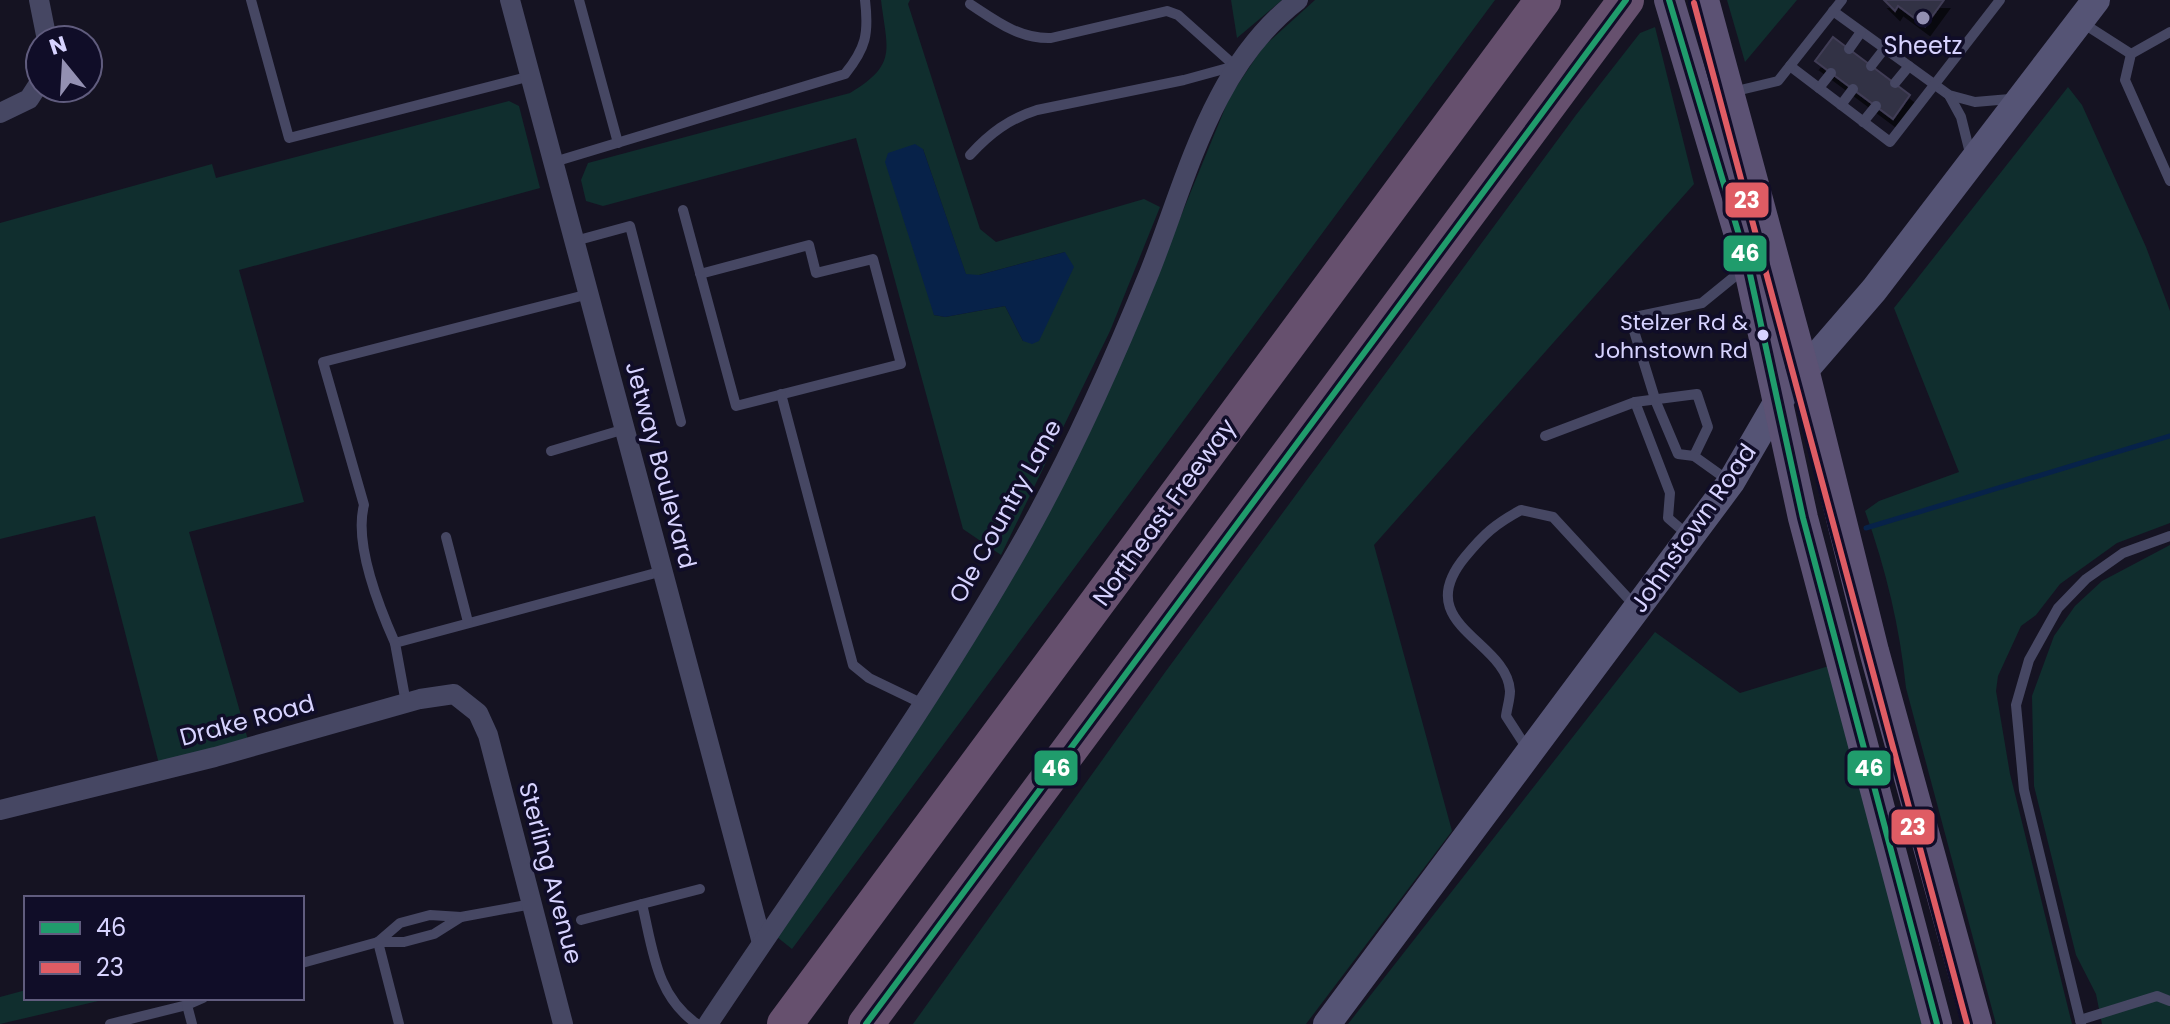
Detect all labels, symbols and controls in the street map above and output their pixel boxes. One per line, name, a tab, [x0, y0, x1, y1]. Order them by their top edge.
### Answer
marker: Sheetz	[1914, 9, 1932, 27]
north arrow	[24, 24, 104, 104]
text: N	[45, 28, 71, 63]
place label: Sheetz	[1884, 29, 1962, 62]
line badge: 23	[1724, 181, 1770, 219]
text: 23	[1734, 185, 1760, 216]
line badge: 46	[1722, 234, 1768, 273]
text: 46	[1731, 238, 1759, 269]
place label: Stelzer Rd & Johnstown Rd	[1594, 307, 1749, 366]
marker: Stelzer Rd & Johnstown Rd	[1755, 327, 1771, 343]
street label: Jetway Boulevard	[617, 358, 705, 572]
street label: Northeast Freeway	[1085, 411, 1244, 612]
street label: Ole Country Lane	[941, 413, 1069, 609]
street label: Johnstown Road	[1622, 437, 1764, 619]
street label: Drake Road	[176, 686, 318, 754]
line badge: 46	[1033, 749, 1079, 787]
line badge: 46	[1846, 749, 1892, 787]
text: 46	[1042, 753, 1070, 784]
text: 46	[1855, 753, 1883, 784]
street label: Sterling Avenue	[511, 779, 591, 967]
line badge: 23	[1890, 808, 1936, 846]
text: 23	[1900, 812, 1926, 843]
legend	[24, 896, 304, 1000]
text: 46	[96, 911, 126, 944]
text: 23	[96, 951, 124, 984]

